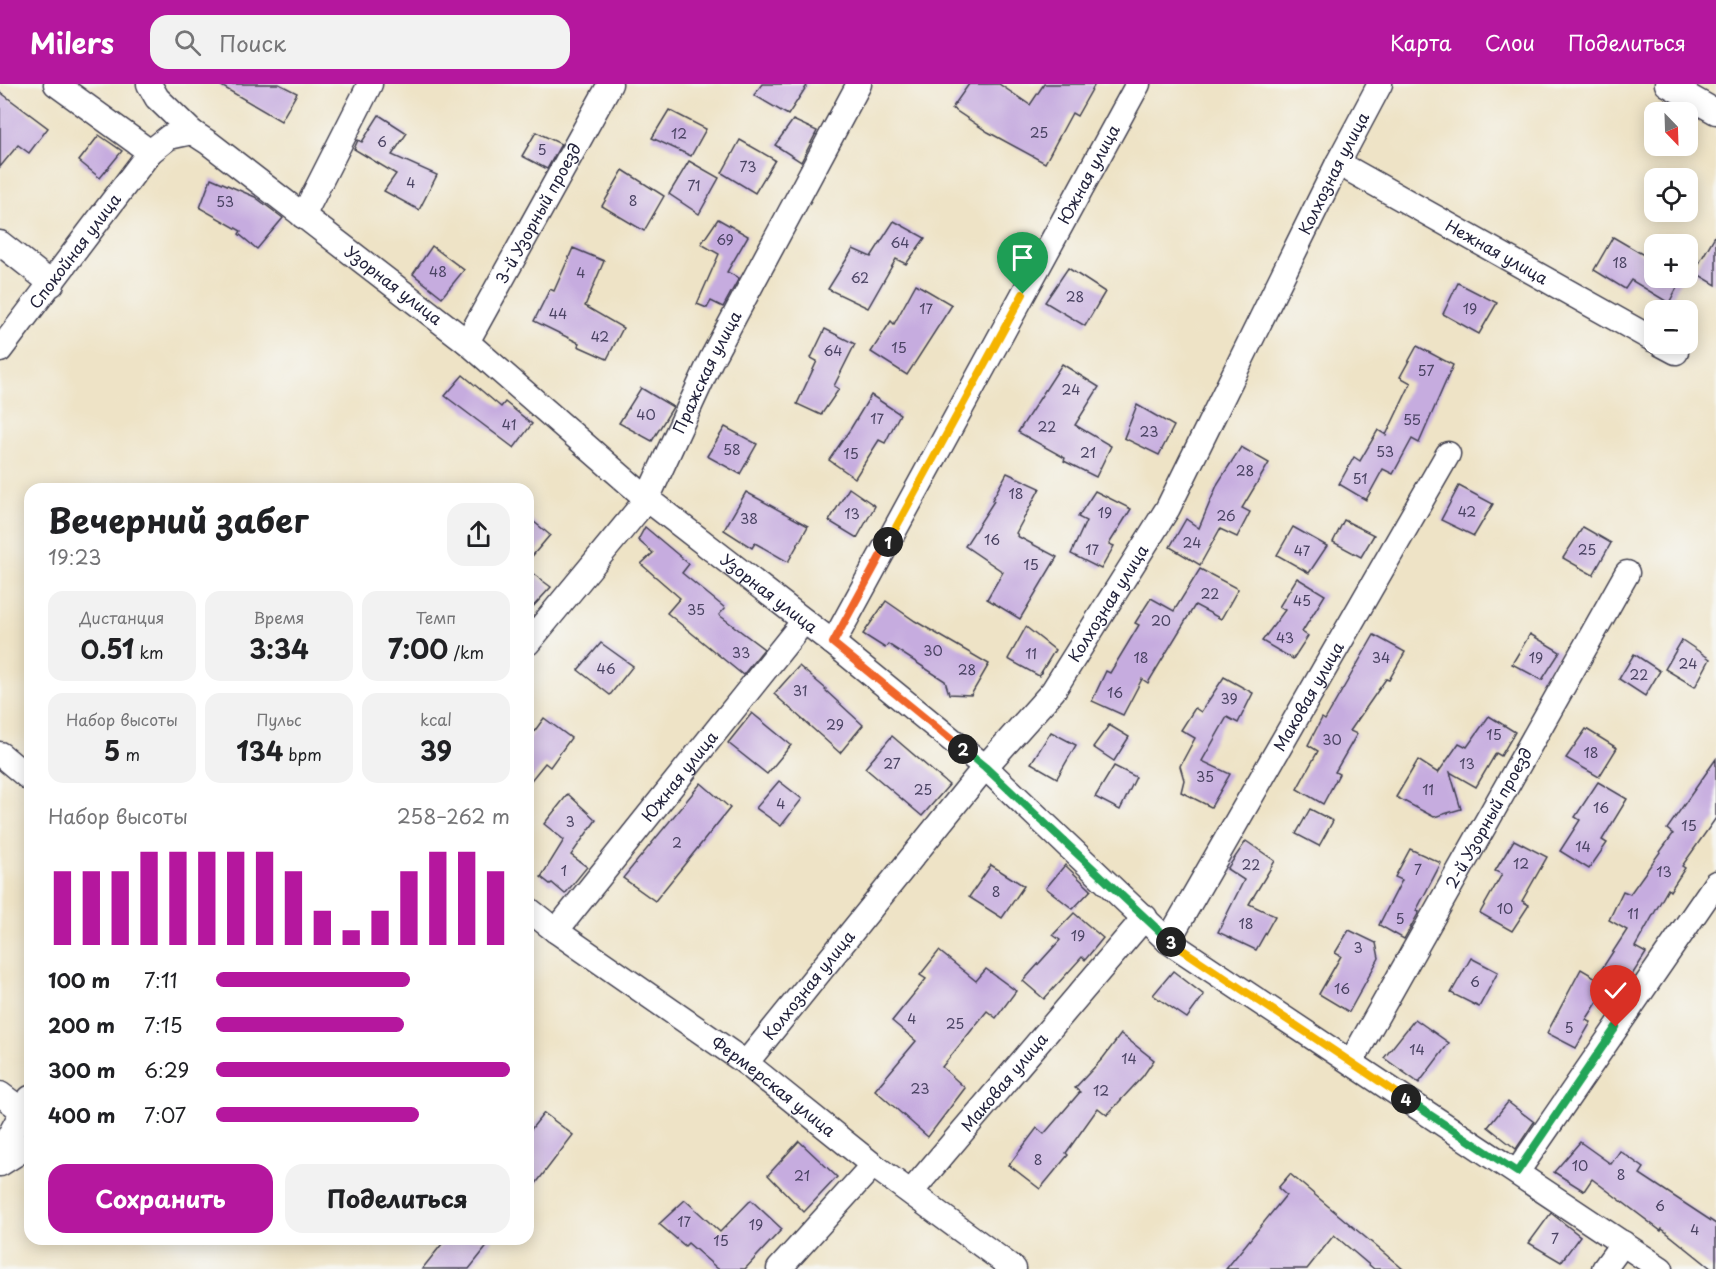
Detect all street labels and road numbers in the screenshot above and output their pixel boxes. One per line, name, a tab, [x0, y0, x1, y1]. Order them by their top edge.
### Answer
street label: Колхозная улица	[1292, 107, 1374, 238]
street label: Южная улица	[1051, 120, 1125, 228]
street label: 3-й Узорный проезд	[489, 138, 586, 288]
street label: Спокойная улица	[22, 188, 126, 313]
street label: Нежная улица	[1442, 213, 1553, 289]
street label: Узорная улица	[340, 239, 448, 330]
street label: Пражская улица	[666, 306, 746, 437]
street label: Колхозная улица	[1061, 539, 1153, 666]
street label: Узорная улица	[716, 547, 823, 638]
street label: Маковая улица	[1267, 637, 1349, 755]
street label: Южная улица	[635, 725, 723, 826]
street label: 2-й Узорный проезд	[1438, 743, 1537, 892]
street label: Колхозная улица	[756, 925, 860, 1044]
street label: Маковая улица	[955, 1027, 1053, 1136]
street label: Фермерская улица	[707, 1030, 841, 1142]

